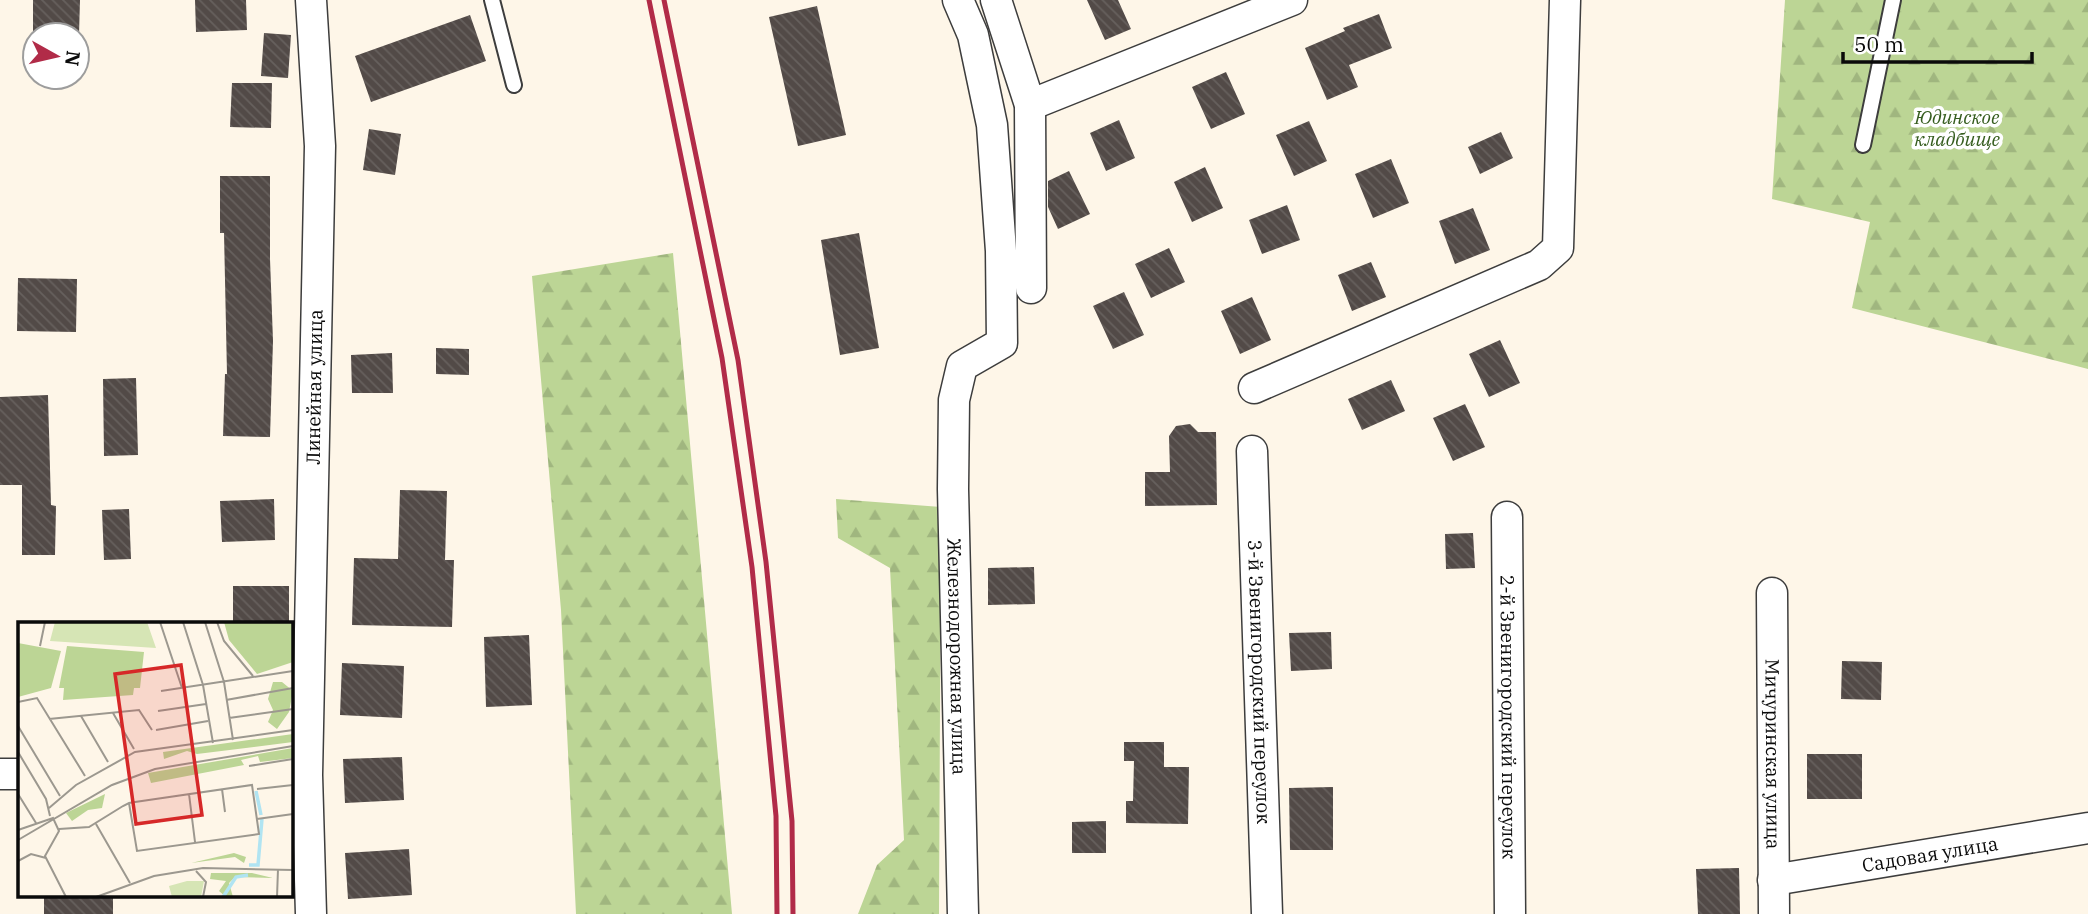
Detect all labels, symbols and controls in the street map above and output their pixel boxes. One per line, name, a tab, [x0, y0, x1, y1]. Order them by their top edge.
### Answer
north arrow	[21, 21, 91, 91]
scale bar	[1843, 21, 2032, 65]
text: 50 m	[1854, 30, 1904, 58]
text: N	[60, 49, 86, 67]
park label: Юдинское кладбище	[1914, 105, 2000, 151]
street label: Линейная улица	[301, 309, 327, 465]
street label: Железнодорожная улица	[942, 538, 972, 775]
street label: 3-й Звенигородский переулок	[1243, 539, 1276, 824]
street label: 2-й Звенигородский переулок	[1495, 575, 1522, 859]
inset map	[18, 622, 292, 897]
street label: Мичуринская улица	[1760, 659, 1786, 849]
street label: Садовая улица	[1860, 831, 2000, 877]

